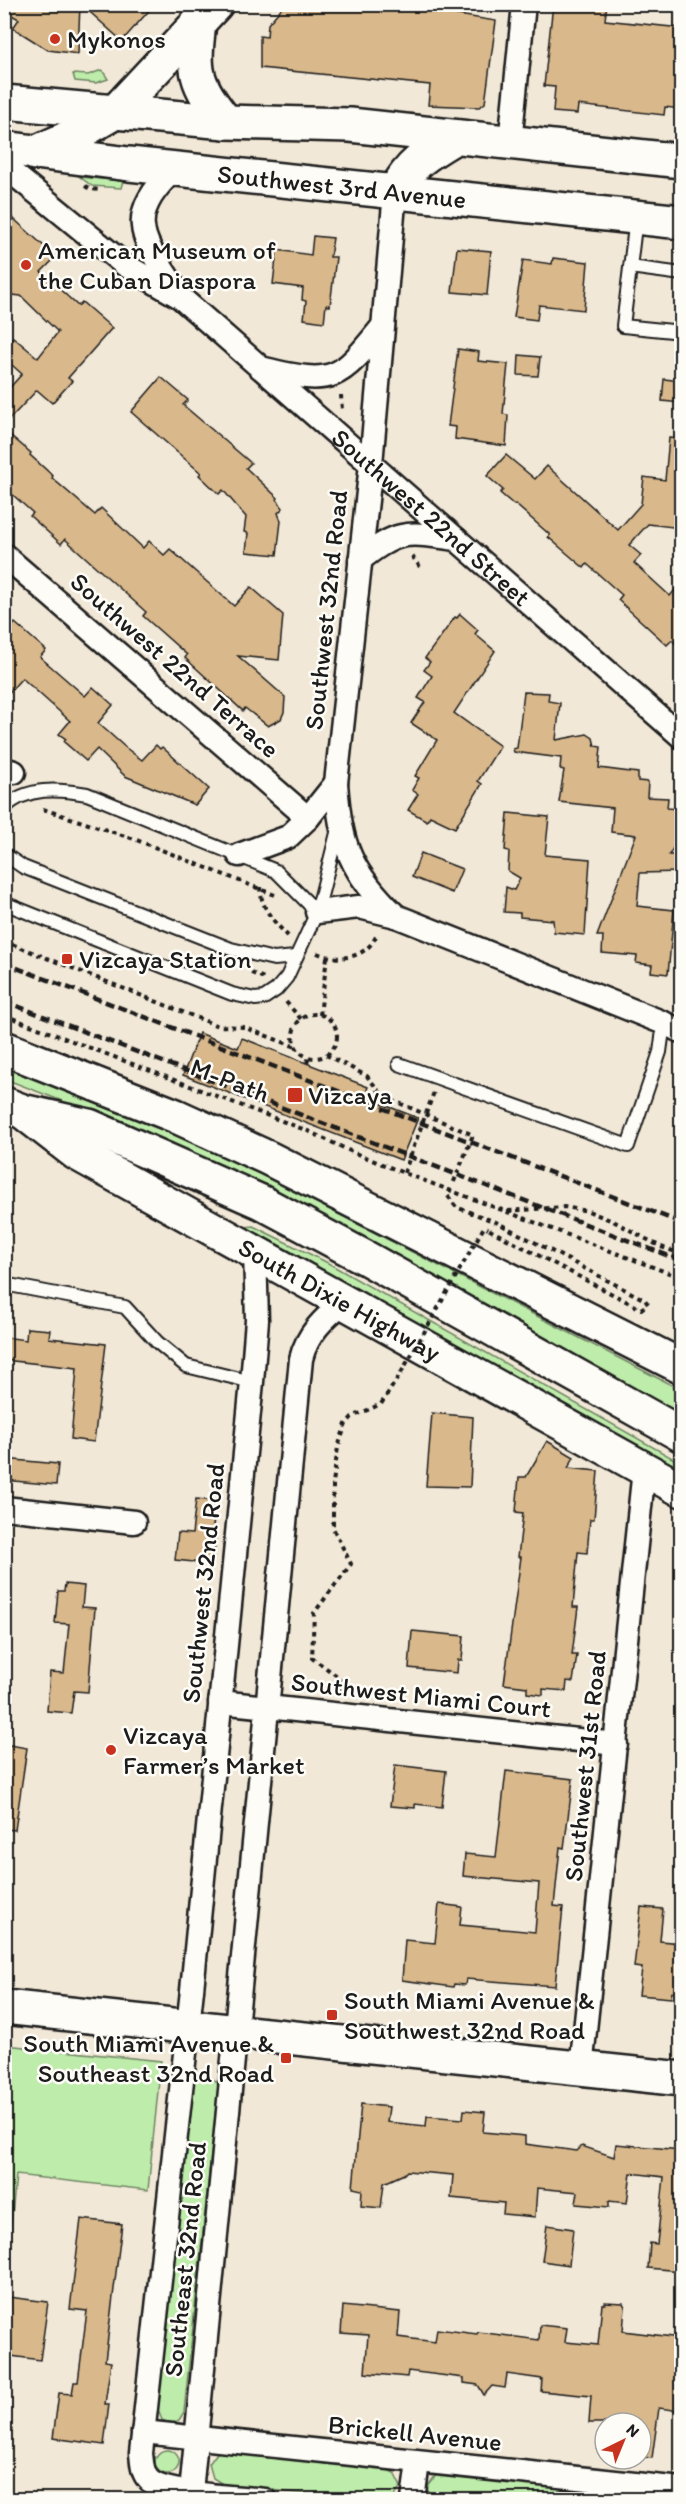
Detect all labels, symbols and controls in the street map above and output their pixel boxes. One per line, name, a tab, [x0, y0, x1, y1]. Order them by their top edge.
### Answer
place label: Mykonos	[67, 23, 166, 55]
marker: Mykonos	[48, 32, 62, 46]
street label: Southwest 3rd Avenue	[216, 157, 468, 215]
place label: American Museum of the Cuban Diaspora	[38, 234, 276, 296]
marker: American Museum of the Cuban Diaspora	[19, 258, 33, 272]
street label: Southwest 22nd Street	[325, 421, 538, 613]
street label: Southwest 32nd Road	[297, 488, 355, 731]
street label: Southwest 22nd Terrace	[64, 565, 286, 765]
place label: Vizcaya Station	[79, 943, 252, 975]
marker: Vizcaya Station	[60, 952, 74, 966]
street label: M-Path	[186, 1050, 274, 1110]
place label: Vizcaya	[308, 1079, 393, 1111]
marker: Vizcaya	[286, 1086, 304, 1104]
street label: South Dixie Highway	[233, 1231, 446, 1369]
street label: Southwest 32nd Road	[174, 1461, 232, 1704]
street label: Southwest 31st Road	[557, 1649, 613, 1883]
street label: Southwest Miami Court	[290, 1665, 553, 1725]
place label: Vizcaya Farmer’s Market	[123, 1719, 305, 1781]
marker: Vizcaya Farmer’s Market	[104, 1743, 118, 1757]
place label: South Miami Avenue & Southwest 32nd Road	[344, 1984, 595, 2046]
marker: South Miami Avenue & Southwest 32nd Road	[325, 2008, 339, 2022]
place label: South Miami Avenue & Southeast 32nd Road	[23, 2027, 275, 2089]
marker: South Miami Avenue & Southeast 32nd Road	[279, 2051, 293, 2065]
street label: Southeast 32nd Road	[157, 2139, 213, 2378]
street label: Brickell Avenue	[327, 2408, 503, 2458]
north arrow	[593, 2411, 653, 2471]
text: N	[622, 2420, 643, 2441]

